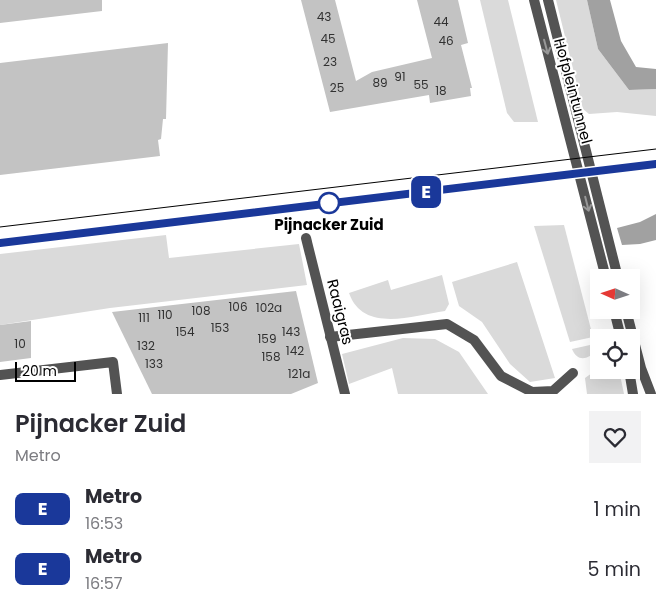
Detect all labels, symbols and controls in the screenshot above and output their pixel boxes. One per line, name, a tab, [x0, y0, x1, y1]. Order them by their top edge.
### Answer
house number: 43	[317, 8, 331, 25]
house number: 44	[433, 13, 449, 30]
house number: 45	[320, 30, 336, 47]
house number: 46	[438, 32, 454, 49]
street label: Hofpleintunnel	[549, 36, 598, 146]
one-way arrow	[542, 39, 551, 55]
house number: 23	[323, 53, 337, 70]
house number: 91	[394, 68, 406, 85]
house number: 89	[372, 74, 388, 91]
house number: 55	[413, 76, 429, 93]
house number: 25	[330, 79, 344, 96]
house number: 18	[435, 82, 447, 99]
line badge: E	[410, 176, 442, 208]
text: E	[421, 179, 431, 204]
marker: Pijnacker Zuid	[318, 192, 340, 214]
one-way arrow	[583, 196, 592, 212]
place label: Pijnacker Zuid	[274, 214, 384, 235]
north arrow	[590, 269, 640, 319]
map controls	[590, 269, 640, 379]
street label: Raaigras	[322, 277, 359, 347]
house number: 106	[229, 298, 248, 315]
house number: 102a	[256, 299, 282, 316]
house number: 108	[192, 302, 210, 319]
house number: 110	[157, 306, 173, 323]
house number: 111	[138, 309, 150, 326]
house number: 153	[211, 319, 229, 336]
house number: 154	[176, 323, 195, 340]
house number: 143	[282, 323, 300, 340]
button: locate	[590, 329, 640, 379]
house number: 159	[258, 330, 276, 347]
house number: 10	[14, 335, 26, 352]
house number: 132	[137, 337, 155, 354]
house number: 142	[286, 342, 304, 359]
house number: 158	[262, 348, 280, 365]
house number: 133	[145, 355, 163, 372]
scale bar	[15, 359, 76, 382]
text: 20 m	[22, 361, 57, 381]
house number: 121a	[288, 365, 310, 382]
text: Pijnacker Zuid	[15, 407, 186, 440]
button: heart	[589, 411, 641, 463]
text: Metro	[15, 444, 61, 467]
text: Metro	[85, 483, 142, 510]
text: E	[38, 496, 47, 521]
text: 1 min	[593, 496, 641, 523]
text: 16:53	[85, 512, 123, 535]
text: Metro	[85, 543, 142, 570]
text: E	[38, 556, 47, 581]
text: 5 min	[588, 556, 641, 583]
text: 16:57	[85, 572, 122, 595]

